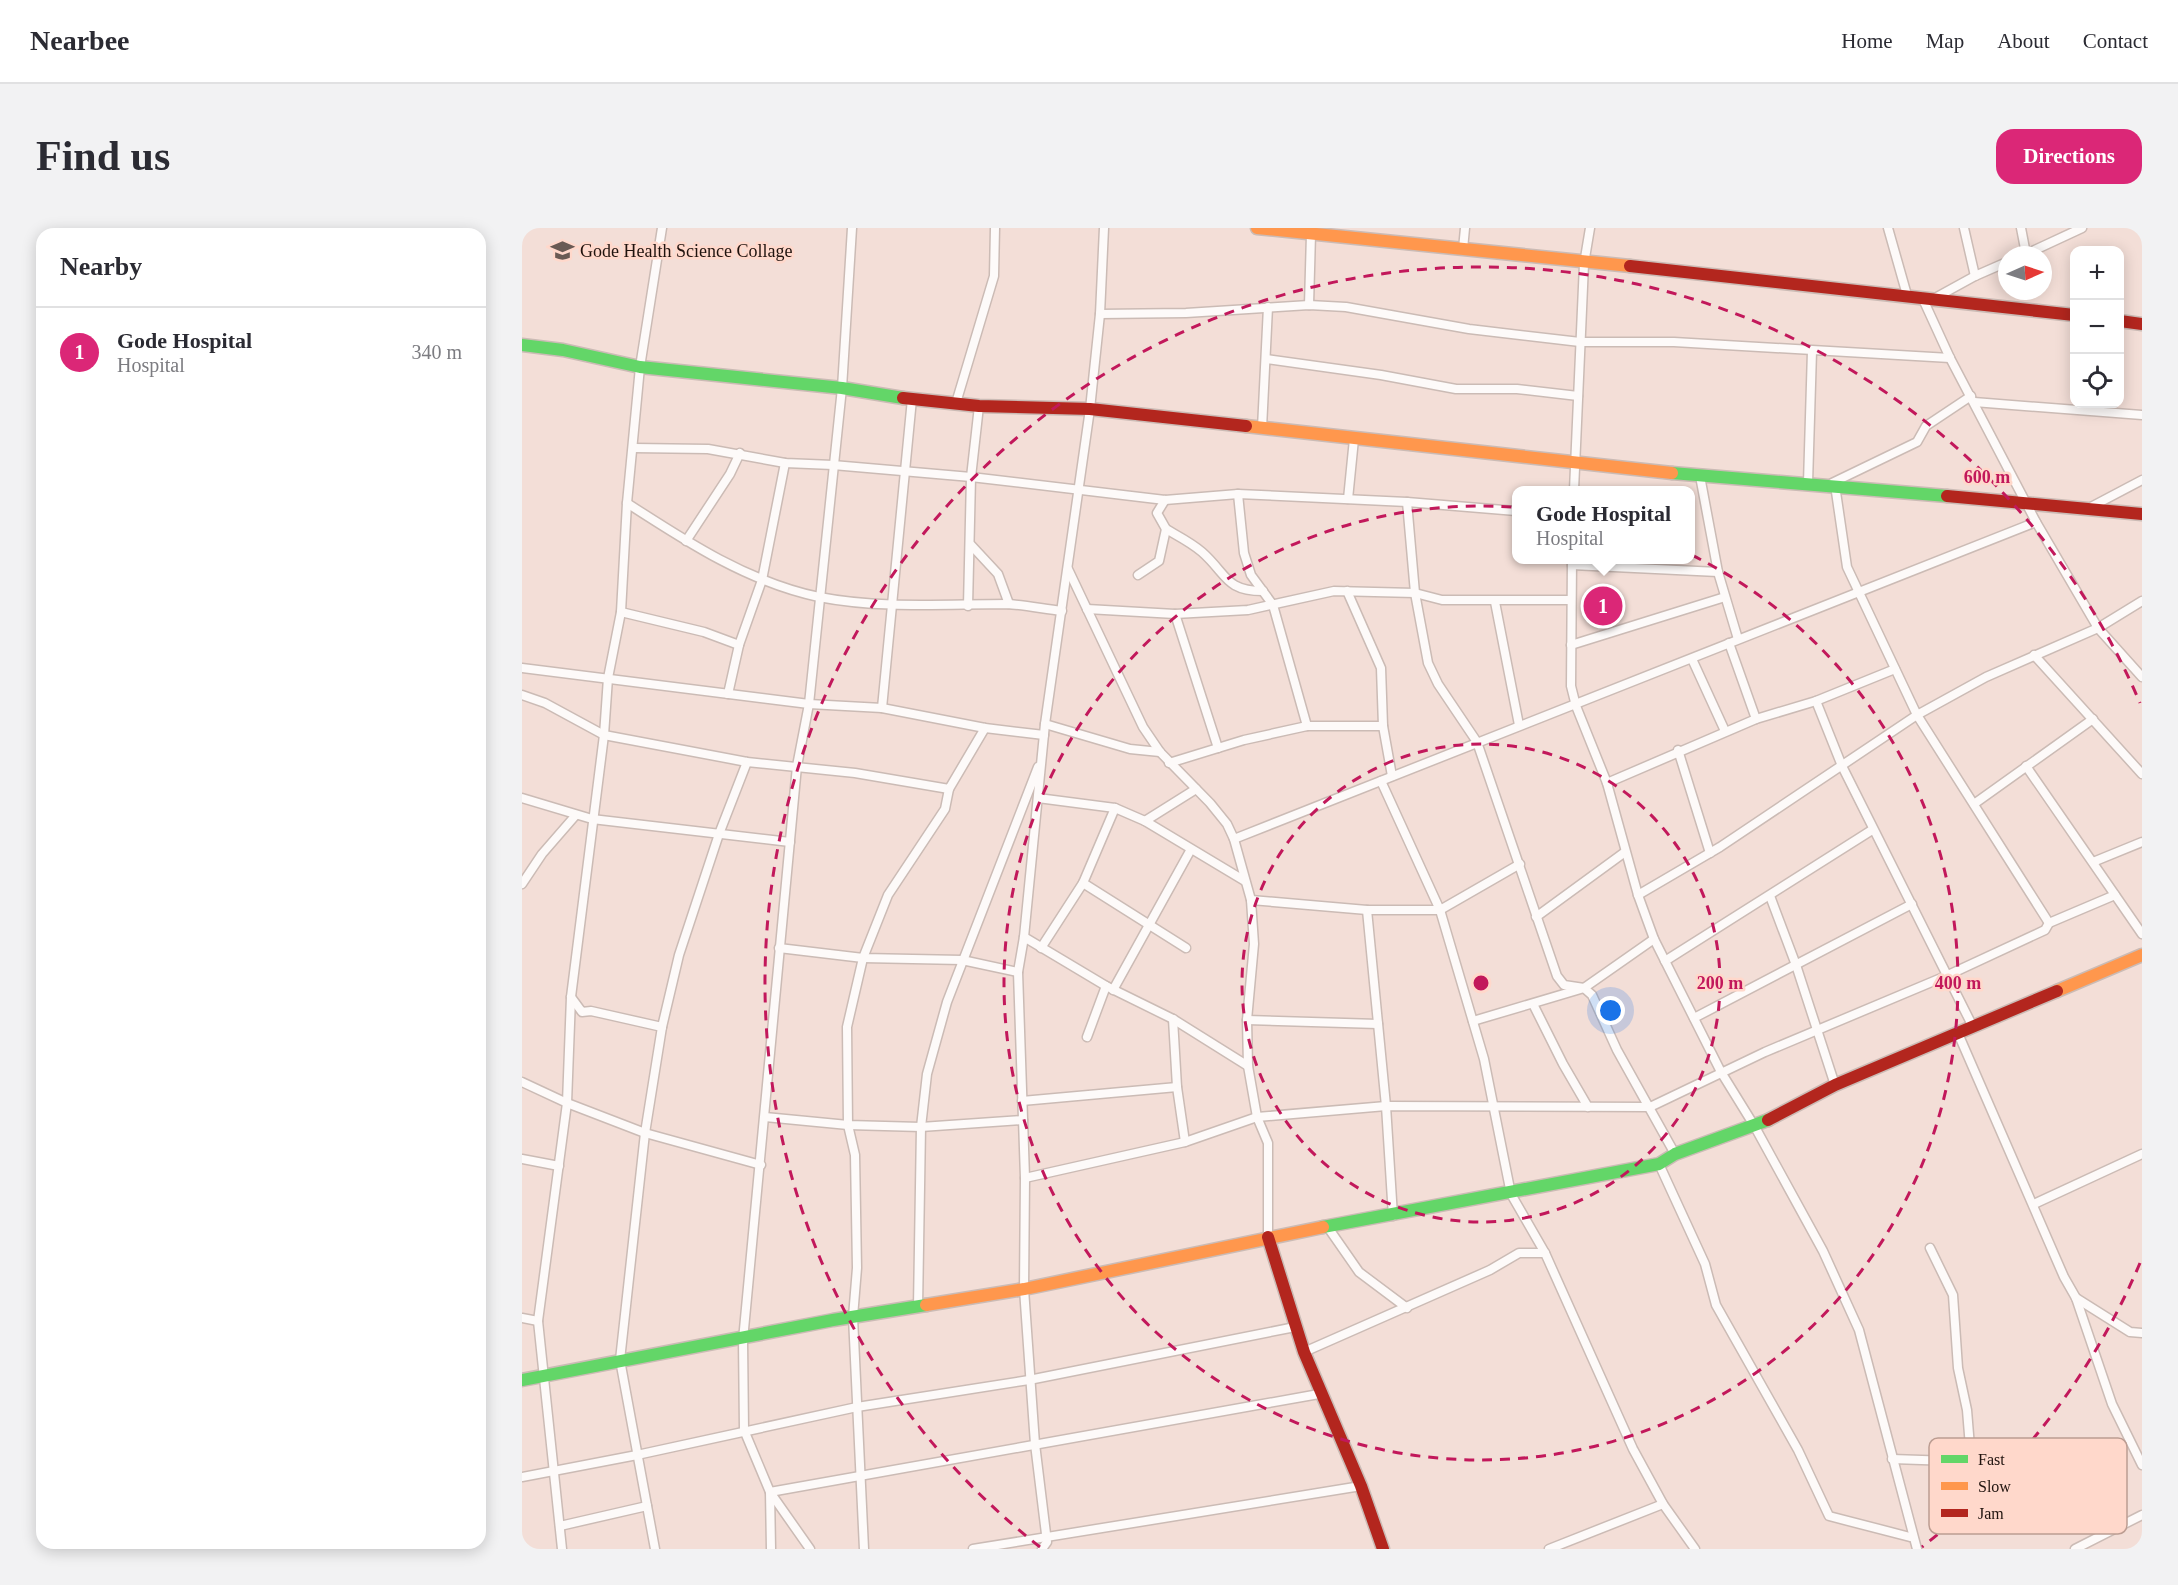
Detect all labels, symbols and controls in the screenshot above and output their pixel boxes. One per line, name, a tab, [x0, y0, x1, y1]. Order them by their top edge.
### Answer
text: Nearbee	[30, 25, 130, 56]
text: Home	[1841, 29, 1893, 53]
text: Map	[1926, 29, 1964, 53]
text: About	[1997, 29, 2050, 53]
text: Contact	[2083, 29, 2148, 53]
button: Directions	[1996, 129, 2142, 184]
text: Find us	[36, 133, 170, 179]
school or university icon: Gode Health Science Collage	[549, 238, 575, 264]
place label: Gode Health Science Collage	[580, 241, 792, 261]
north arrow	[1998, 246, 2052, 300]
map controls	[2070, 246, 2124, 408]
button: +	[2070, 246, 2124, 300]
text: Nearby	[60, 252, 142, 281]
button: −	[2070, 300, 2124, 354]
text: Gode Hospital	[117, 328, 252, 353]
text: 1	[75, 341, 85, 363]
text: 340 m	[411, 341, 462, 363]
text: Hospital	[117, 354, 185, 376]
button: locate	[2070, 354, 2124, 408]
text: 600 m	[1964, 467, 2010, 487]
popup	[1512, 486, 1695, 564]
text: Gode Hospital	[1536, 501, 1671, 526]
text: Hospital	[1536, 527, 1604, 549]
pin: 1	[1584, 584, 1622, 628]
centre of rings	[1471, 973, 1491, 993]
text: 200 m	[1697, 973, 1743, 993]
text: 400 m	[1935, 973, 1981, 993]
your location	[1596, 996, 1625, 1025]
legend	[1929, 1438, 2127, 1534]
text: Fast	[1978, 1451, 2005, 1468]
text: Slow	[1978, 1478, 2011, 1495]
text: Jam	[1978, 1505, 2004, 1522]

